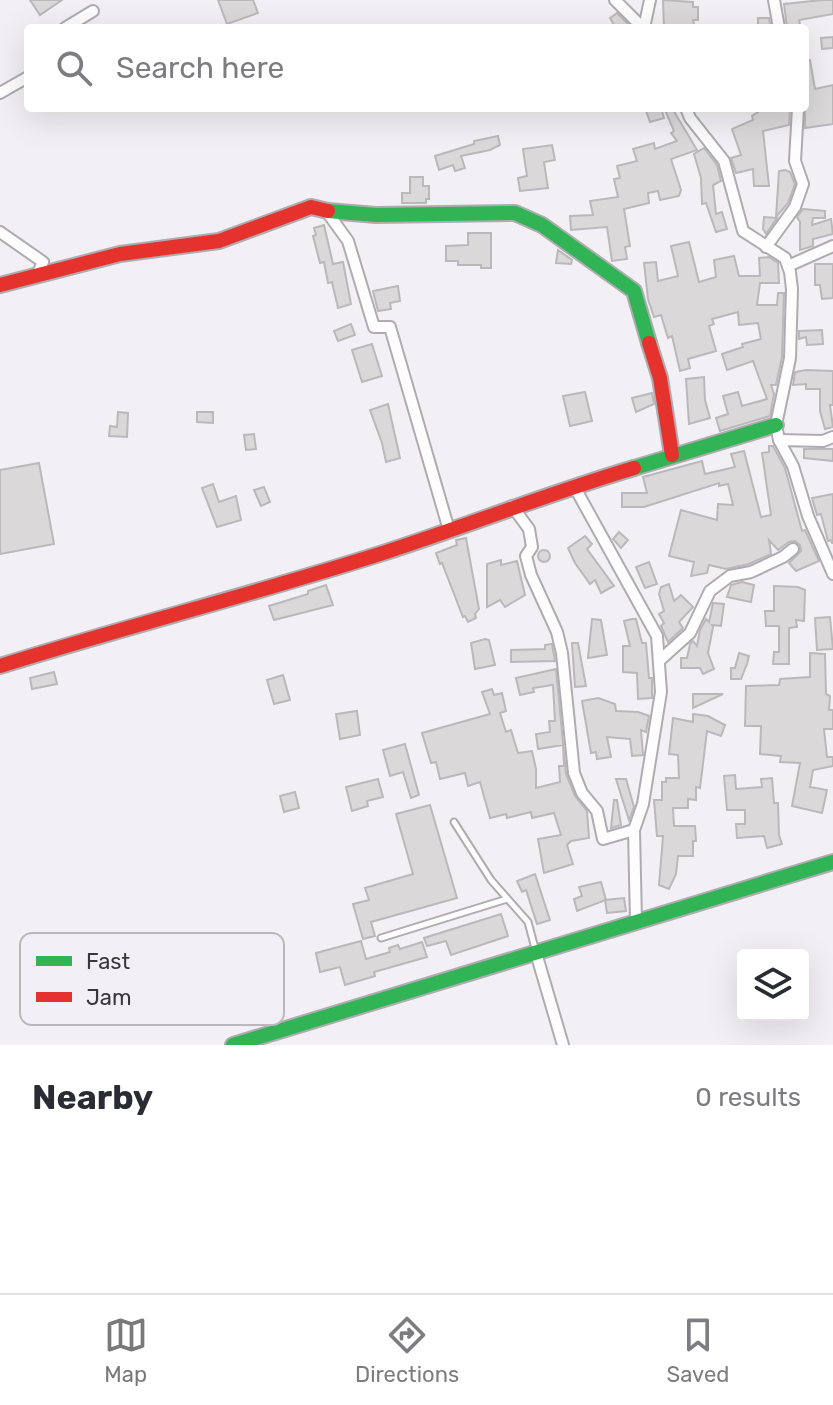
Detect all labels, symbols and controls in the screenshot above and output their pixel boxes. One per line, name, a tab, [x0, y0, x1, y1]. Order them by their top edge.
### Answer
search box	[24, 24, 809, 112]
icon: search	[52, 46, 96, 90]
text: Search here	[116, 50, 284, 86]
legend	[20, 933, 284, 1025]
text: Fast	[86, 948, 131, 975]
map controls	[737, 949, 809, 1021]
button: layers	[737, 949, 809, 1021]
text: Jam	[86, 984, 132, 1011]
text: Nearby	[32, 1077, 153, 1118]
text: 0 results	[695, 1082, 801, 1113]
tab: Map	[104, 1313, 148, 1388]
tab: Directions	[355, 1313, 459, 1388]
tab: Saved	[667, 1313, 729, 1388]

